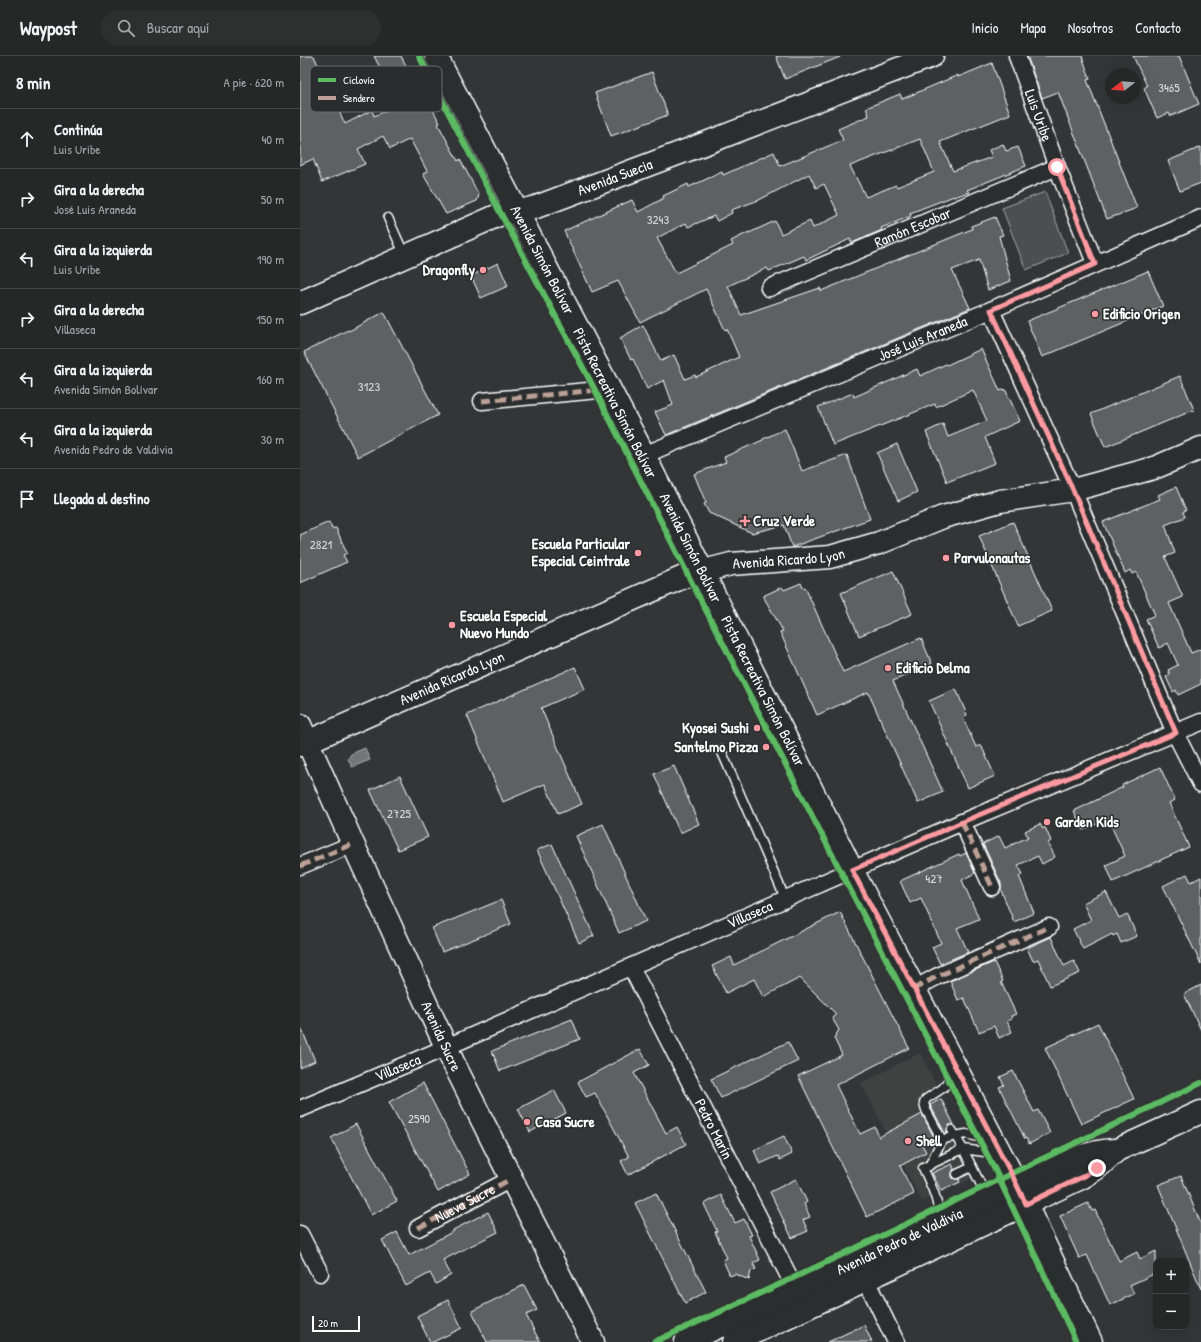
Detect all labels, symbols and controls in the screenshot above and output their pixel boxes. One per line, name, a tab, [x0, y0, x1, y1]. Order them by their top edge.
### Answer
search box	[101, 10, 381, 46]
text: Waypost	[20, 15, 77, 41]
icon: search	[115, 17, 137, 39]
text: Buscar aquí	[147, 17, 209, 38]
text: Inicio	[972, 18, 998, 37]
text: Mapa	[1020, 18, 1046, 37]
text: Nosotros	[1068, 18, 1113, 37]
text: Contacto	[1135, 18, 1181, 37]
legend	[310, 66, 442, 112]
north arrow	[1105, 68, 1141, 104]
text: 8 min	[16, 71, 50, 94]
text: A pie · 620 m	[224, 73, 284, 91]
text: Ciclovía	[343, 73, 375, 87]
house number: 3465	[1158, 78, 1180, 96]
street label: Luis Uribe	[1020, 86, 1058, 144]
text: Sendero	[343, 91, 375, 105]
text: Continúa	[54, 119, 102, 140]
icon: ahead	[16, 128, 38, 150]
text: 40 m	[261, 130, 284, 148]
text: Luis Uribe	[54, 140, 101, 158]
street label: Avenida Suecia	[574, 153, 655, 201]
route start	[1048, 158, 1066, 176]
text: Gira a la derecha	[54, 179, 144, 200]
icon: right	[16, 188, 38, 210]
text: 50 m	[261, 190, 284, 208]
text: José Luis Araneda	[54, 200, 136, 218]
street label: Avenida Simón Bolívar	[506, 202, 580, 318]
street label: Ramón Escobar	[871, 202, 954, 253]
house number: 3243	[647, 210, 669, 228]
text: Gira a la izquierda	[54, 239, 152, 260]
icon: left	[16, 248, 38, 270]
text: 190 m	[257, 250, 284, 268]
place label: Dragonfly	[423, 259, 476, 281]
text: Luis Uribe	[54, 260, 101, 278]
marker: Dragonfly	[478, 265, 488, 275]
text: Gira a la derecha	[54, 299, 144, 320]
place label: Edificio Origen	[1103, 303, 1181, 325]
icon: right	[16, 308, 38, 330]
marker: Edificio Origen	[1090, 309, 1100, 319]
text: 150 m	[256, 310, 284, 328]
street label: José Luis Araneda	[875, 310, 970, 366]
text: Villaseca	[54, 320, 95, 338]
street label: Pista Recreativa Simón Bolívar	[568, 324, 663, 482]
text: Gira a la izquierda	[54, 359, 152, 380]
icon: left	[16, 368, 38, 390]
text: 160 m	[256, 370, 284, 388]
house number: 3123	[358, 377, 380, 395]
text: Avenida Simón Bolívar	[54, 380, 158, 398]
text: Gira a la izquierda	[54, 419, 152, 440]
icon: left	[16, 428, 38, 450]
text: 30 m	[261, 430, 284, 448]
text: Avenida Pedro de Valdivia	[54, 440, 173, 458]
icon: arrive	[16, 488, 38, 510]
text: Llegada al destino	[54, 488, 150, 509]
street label: Avenida Simón Bolívar	[655, 489, 727, 606]
place label: Cruz Verde	[753, 510, 815, 531]
marker: Cruz Verde	[740, 516, 750, 526]
place label: Escuela Particular Especial Ceintrale	[532, 533, 630, 572]
house number: 2821	[310, 535, 333, 553]
street label: Avenida Ricardo Lyon	[732, 542, 847, 574]
place label: Parvulonautas	[954, 547, 1031, 568]
marker: Escuela Particular Especial Ceintrale	[633, 548, 643, 558]
marker: Parvulonautas	[941, 553, 951, 563]
place label: Escuela Especial Nuevo Mundo	[460, 605, 548, 643]
street label: Pista Recreativa Simón Bolívar	[716, 612, 811, 770]
marker: Escuela Especial Nuevo Mundo	[447, 620, 457, 630]
street label: Avenida Ricardo Lyon	[396, 646, 508, 710]
place label: Edificio Delma	[896, 657, 970, 678]
marker: Edificio Delma	[883, 663, 893, 673]
place label: Kyosei Sushi	[682, 717, 749, 739]
marker: Kyosei Sushi	[752, 723, 762, 733]
place label: Santelmo Pizza	[674, 736, 758, 757]
marker: Santelmo Pizza	[761, 742, 771, 752]
house number: 2725	[387, 804, 412, 822]
place label: Garden Kids	[1055, 811, 1119, 832]
marker: Garden Kids	[1042, 817, 1052, 827]
house number: 427	[925, 869, 943, 887]
street label: Villaseca	[724, 895, 776, 933]
street label: Avenida Sucre	[417, 998, 467, 1075]
street label: Villaseca	[371, 1048, 424, 1086]
street label: Pedro Marín	[690, 1095, 738, 1163]
house number: 2590	[408, 1109, 430, 1127]
place label: Casa Sucre	[535, 1111, 595, 1132]
marker: Casa Sucre	[522, 1117, 532, 1127]
place label: Shell	[916, 1130, 942, 1151]
marker: Shell	[903, 1136, 913, 1146]
route end	[1088, 1159, 1106, 1177]
street label: Nueva Sucre	[431, 1178, 499, 1227]
street label: Avenida Pedro de Valdivia	[833, 1202, 966, 1280]
map controls	[1153, 1258, 1189, 1330]
button: +	[1153, 1258, 1189, 1294]
button: −	[1153, 1294, 1189, 1330]
scale bar	[312, 1314, 360, 1333]
text: 20 m	[318, 1316, 338, 1330]

